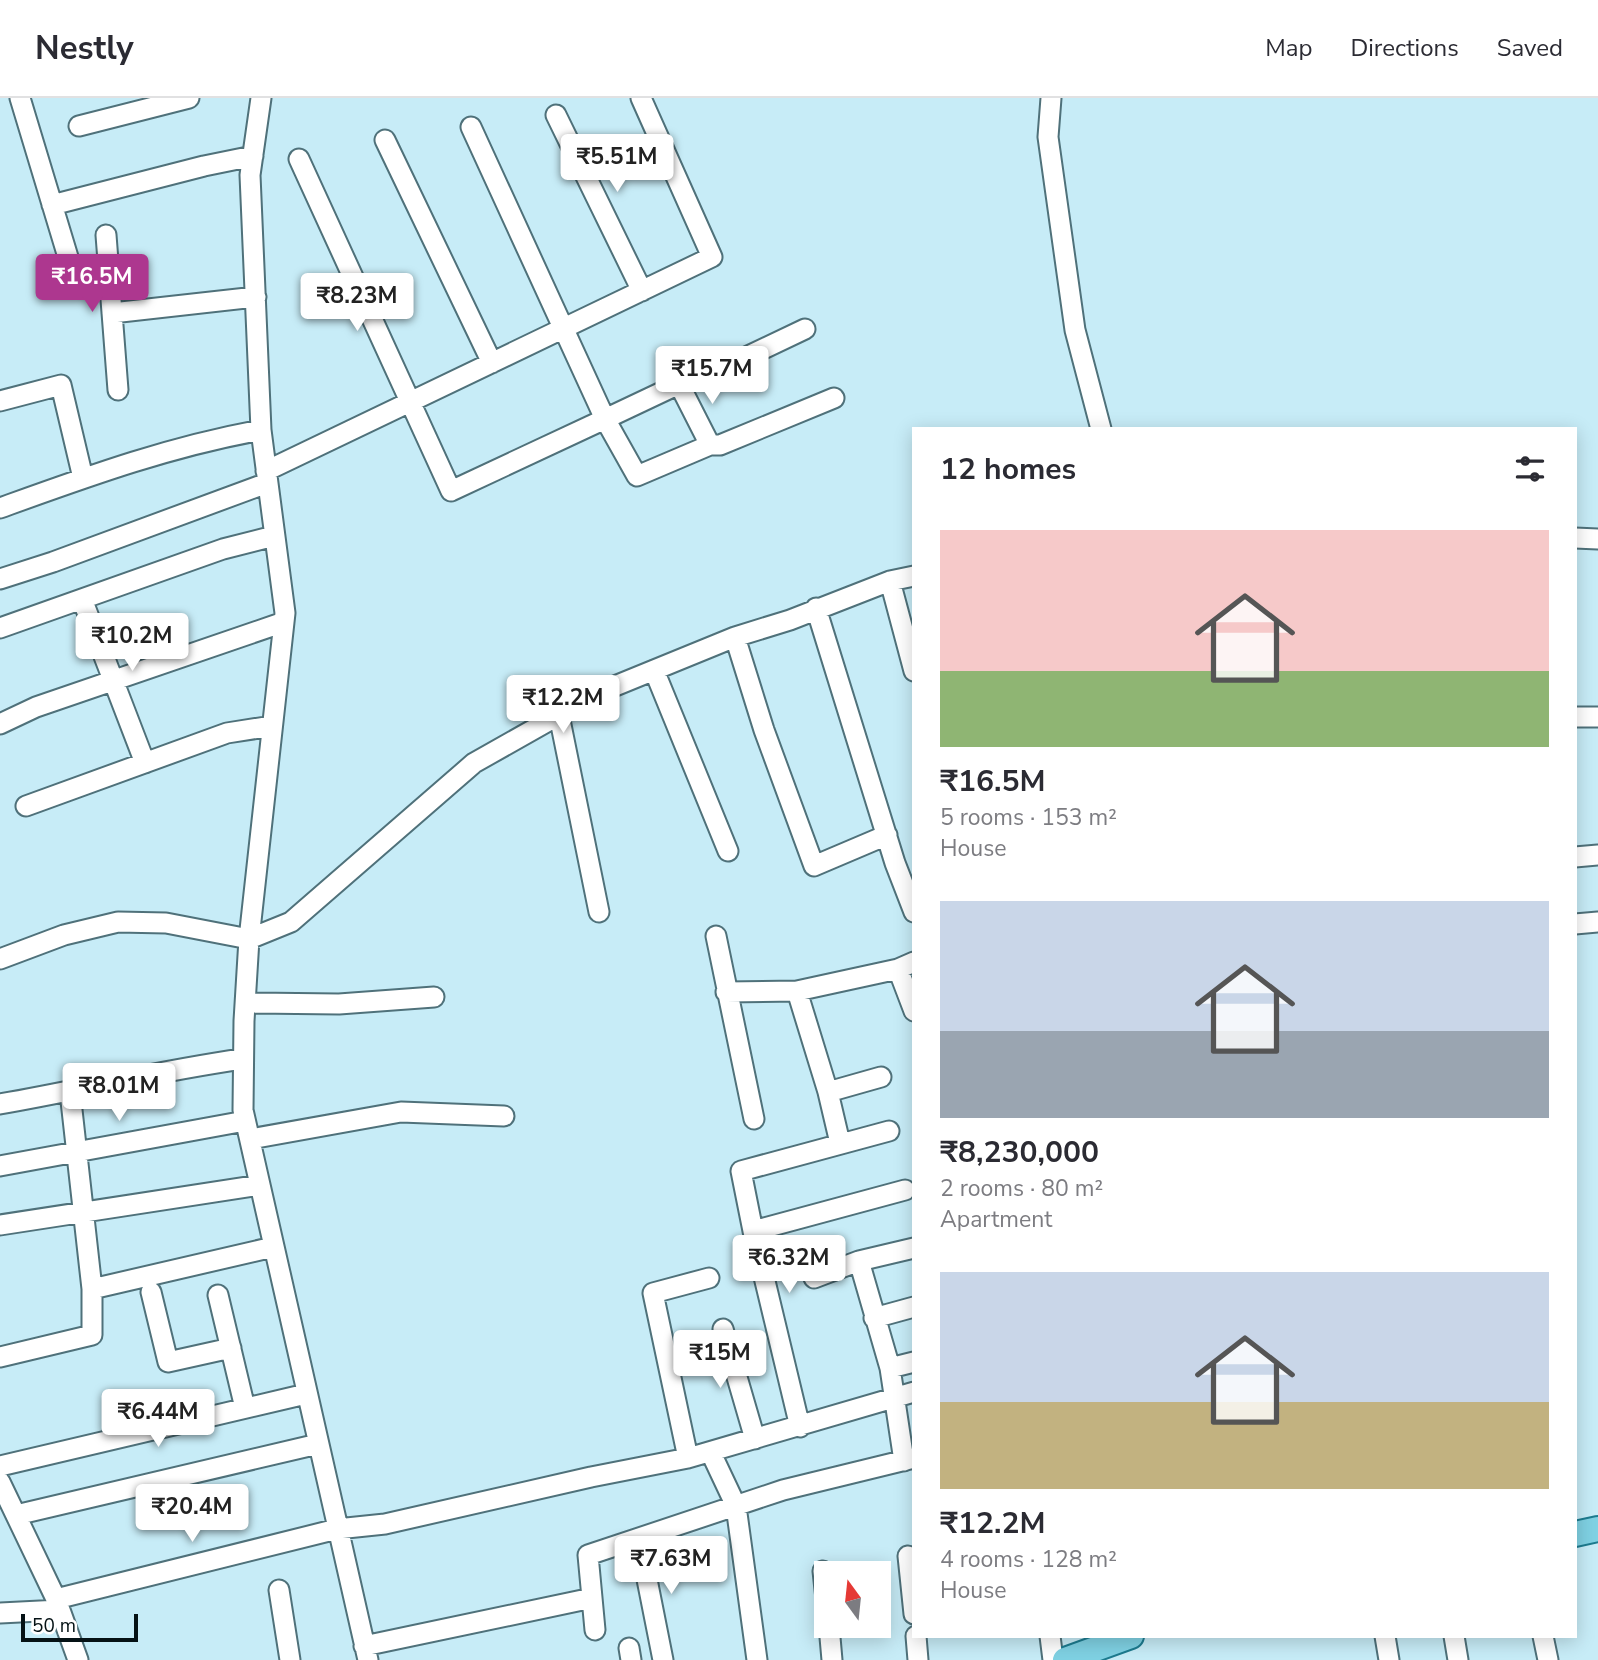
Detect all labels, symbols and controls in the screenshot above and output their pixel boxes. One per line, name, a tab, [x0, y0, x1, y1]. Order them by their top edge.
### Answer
text: Nestly	[35, 26, 134, 71]
text: Map	[1265, 32, 1312, 64]
text: Directions	[1350, 32, 1459, 64]
text: Saved	[1497, 32, 1563, 64]
pin: ₹5.51M	[560, 134, 674, 194]
text: ₹5.51M	[577, 141, 657, 172]
pin: ₹16.5M	[35, 254, 149, 314]
text: ₹16.5M	[52, 261, 132, 292]
pin: ₹8.23M	[300, 274, 414, 333]
text: ₹8.23M	[317, 280, 397, 311]
pin: ₹15.7M	[655, 346, 769, 406]
text: ₹15.7M	[672, 353, 752, 384]
text: 12 homes	[940, 449, 1076, 490]
icon: filters	[1511, 450, 1549, 488]
icon: home	[1182, 575, 1308, 701]
pin: ₹10.2M	[75, 614, 189, 673]
text: ₹10.2M	[92, 620, 172, 651]
pin: ₹12.2M	[506, 676, 620, 735]
text: ₹12.2M	[523, 682, 603, 713]
text: ₹16.5M	[940, 761, 1045, 802]
text: 5 rooms · 153 m²	[940, 802, 1117, 833]
text: House	[940, 833, 1007, 864]
icon: home	[1182, 946, 1308, 1072]
pin: ₹8.01M	[62, 1063, 176, 1123]
text: ₹8.01M	[79, 1070, 159, 1101]
text: ₹8,230,000	[940, 1132, 1099, 1173]
text: 2 rooms · 80 m²	[940, 1173, 1103, 1204]
text: Apartment	[940, 1204, 1052, 1235]
pin: ₹6.32M	[732, 1236, 846, 1295]
text: ₹6.32M	[749, 1242, 829, 1273]
icon: home	[1182, 1317, 1308, 1443]
pin: ₹15M	[679, 1330, 761, 1390]
text: ₹15M	[689, 1337, 751, 1368]
pin: ₹6.44M	[101, 1390, 215, 1449]
text: ₹6.44M	[118, 1396, 198, 1427]
pin: ₹20.4M	[135, 1484, 249, 1544]
text: ₹20.4M	[152, 1491, 232, 1522]
text: ₹12.2M	[940, 1503, 1045, 1544]
pin: ₹7.63M	[614, 1536, 728, 1596]
text: ₹7.63M	[631, 1543, 711, 1574]
text: 4 rooms · 128 m²	[940, 1544, 1117, 1575]
north arrow	[814, 1561, 891, 1638]
map controls	[814, 1561, 891, 1638]
text: House	[940, 1575, 1007, 1606]
scale bar	[21, 1611, 138, 1643]
text: 50 m	[32, 1613, 76, 1639]

